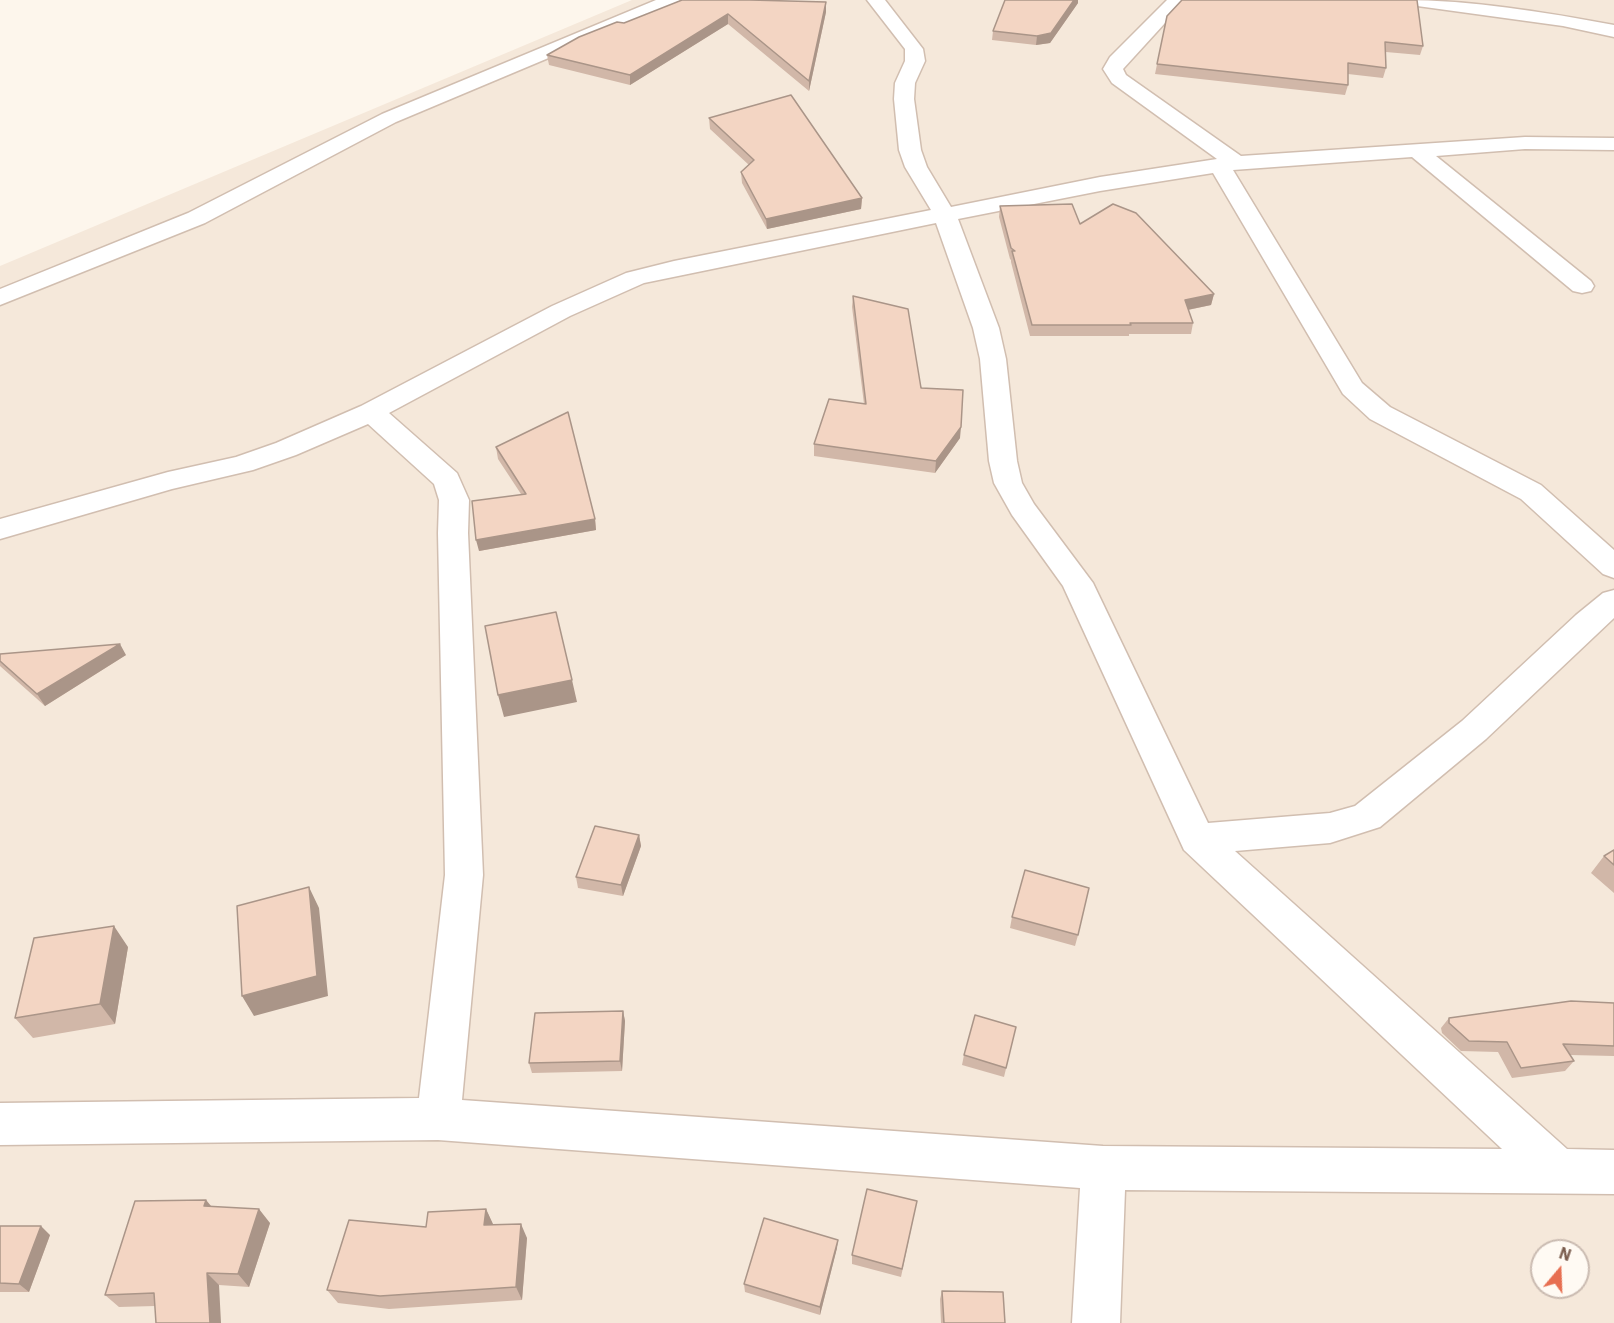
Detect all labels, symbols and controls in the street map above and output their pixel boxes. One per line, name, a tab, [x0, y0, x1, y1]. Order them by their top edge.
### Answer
north arrow	[1530, 1239, 1590, 1299]
text: N	[1556, 1243, 1574, 1265]

